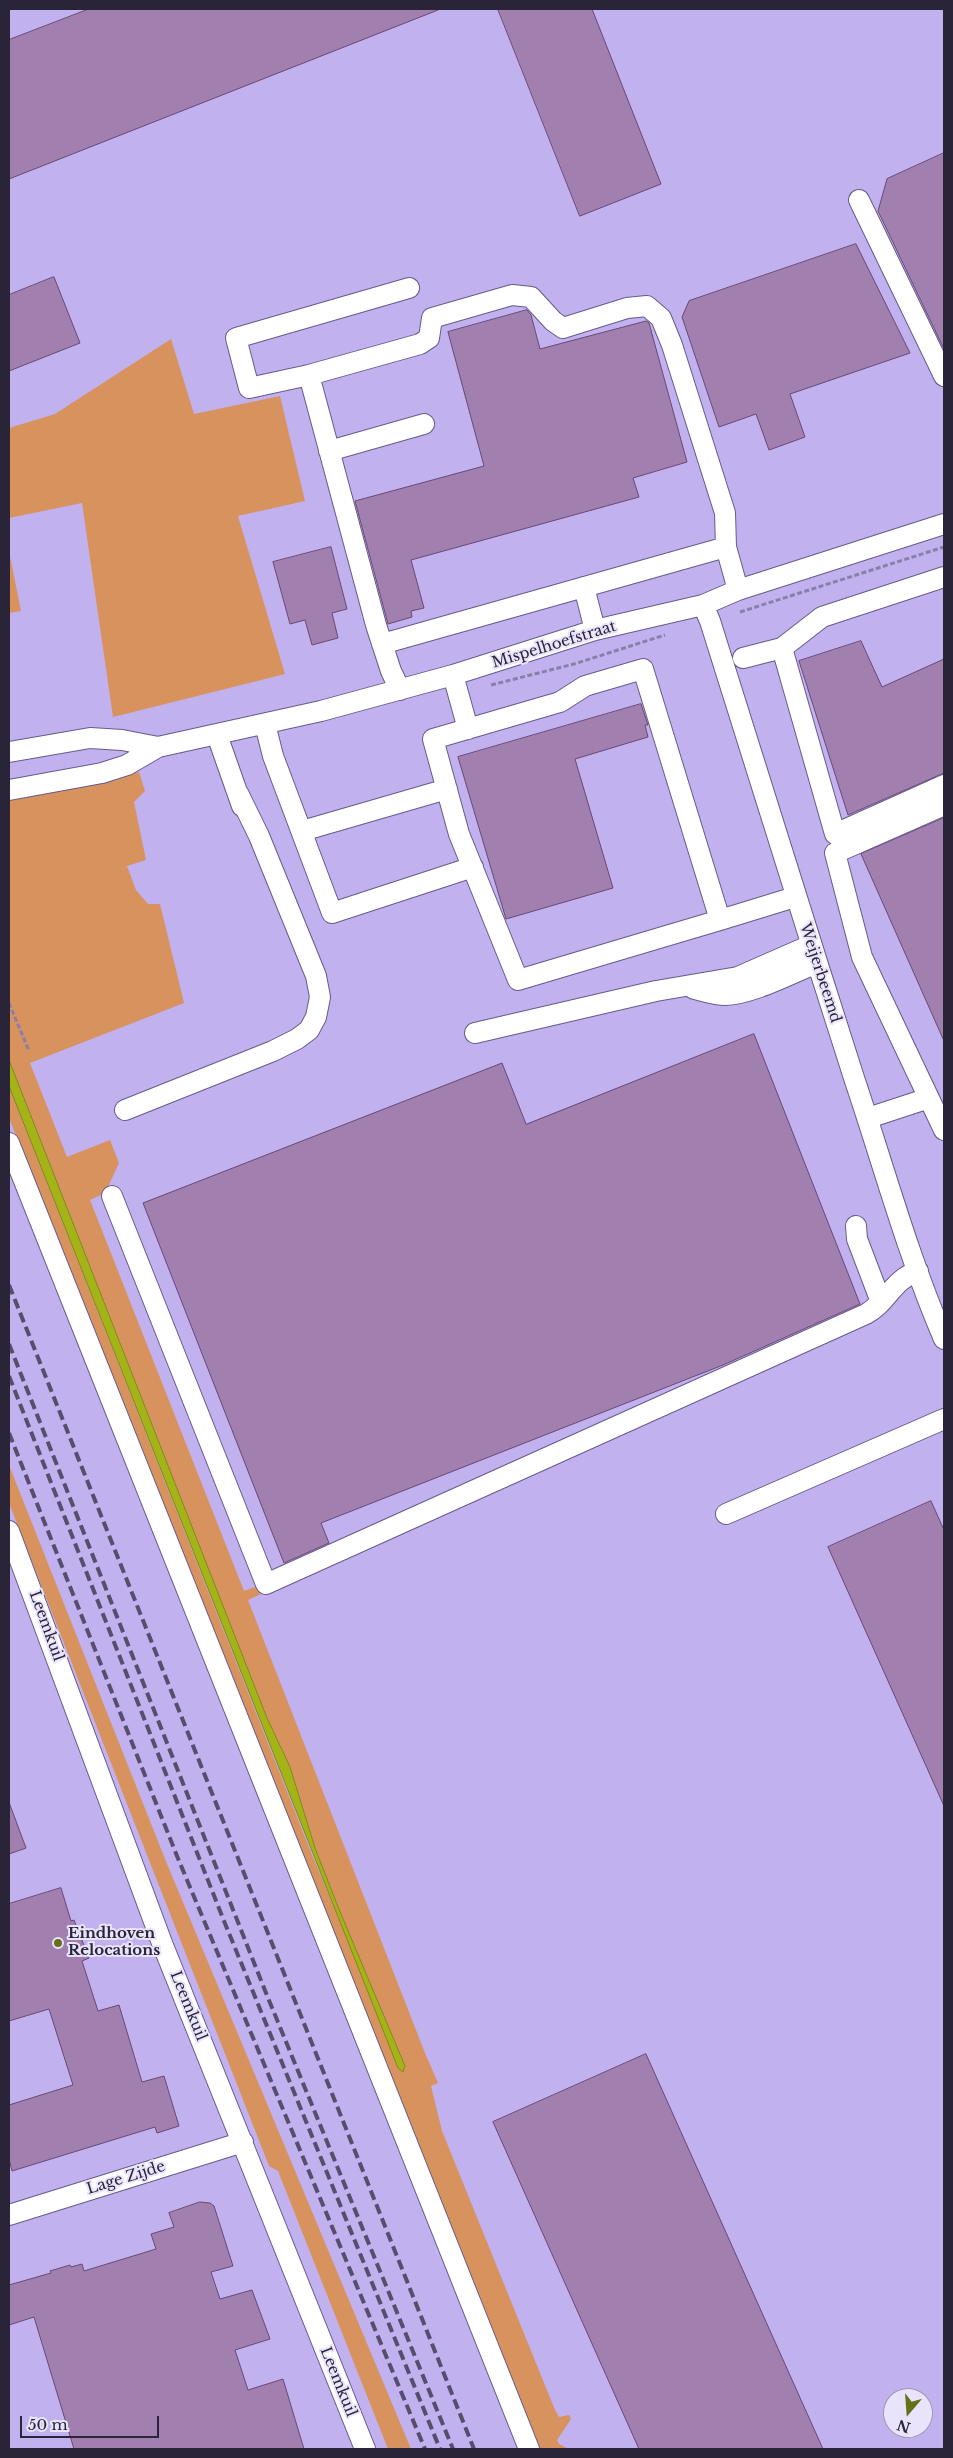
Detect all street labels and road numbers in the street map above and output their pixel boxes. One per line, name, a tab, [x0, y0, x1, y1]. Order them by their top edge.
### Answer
street label: Mispelhoefstraat	[490, 618, 618, 672]
street label: Weijerbeemd	[795, 921, 845, 1025]
street label: Leemkuil	[25, 1588, 67, 1664]
street label: Leemkuil	[166, 1969, 210, 2043]
street label: Lage Zijde	[85, 2158, 167, 2198]
street label: Leemkuil	[316, 2345, 360, 2419]

